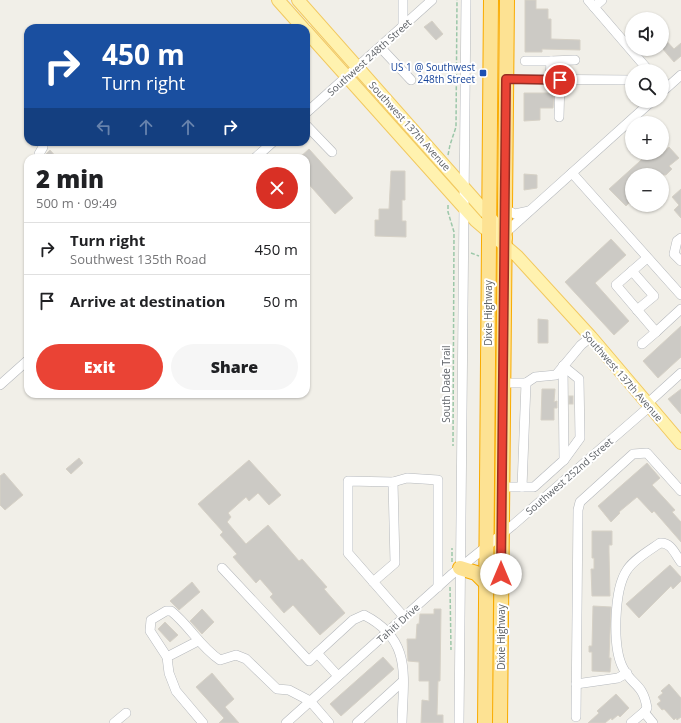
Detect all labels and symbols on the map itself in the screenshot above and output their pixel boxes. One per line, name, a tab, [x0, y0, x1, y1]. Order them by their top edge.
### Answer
street label: Southwest 248th Street	[324, 15, 415, 99]
place label: US 1 @ Southwest 248th Street	[391, 60, 475, 86]
pin	[543, 63, 577, 97]
marker: US 1 @ Southwest 248th Street	[478, 68, 488, 78]
street label: Southwest 137th Avenue	[366, 78, 454, 174]
street label: Dixie Highway	[481, 279, 495, 346]
street label: Southwest 137th Avenue	[580, 328, 667, 425]
street label: South Dade Trail	[439, 345, 453, 423]
street label: Southwest 252nd Street	[522, 434, 616, 518]
position arrow	[480, 553, 522, 595]
street label: Tahiti Drive	[374, 600, 423, 646]
street label: Dixie Highway	[494, 603, 508, 670]

